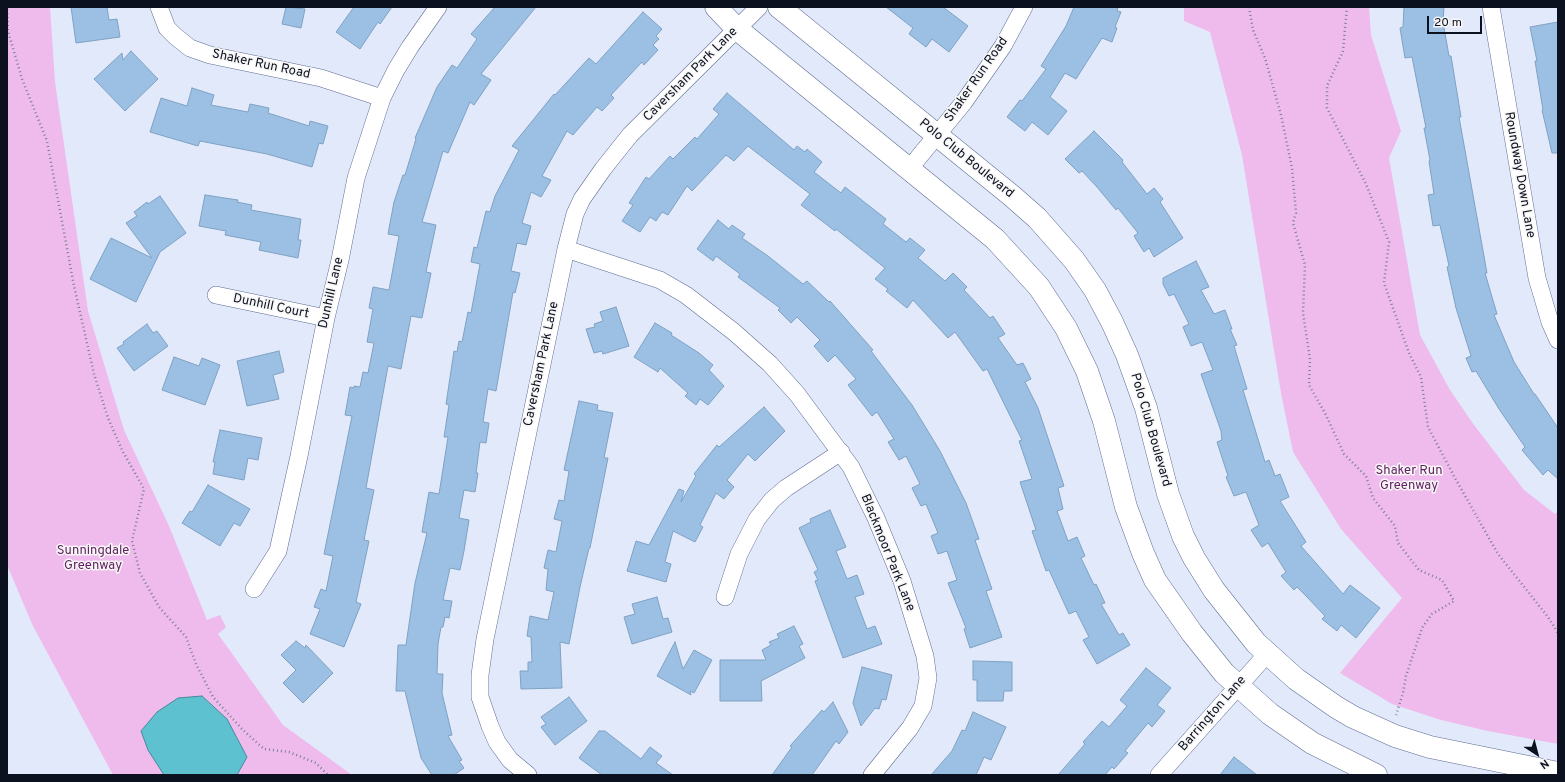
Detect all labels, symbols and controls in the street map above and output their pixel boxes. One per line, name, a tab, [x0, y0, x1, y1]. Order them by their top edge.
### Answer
scale bar	[1429, 8, 1484, 34]
text: 20 m	[1434, 15, 1462, 31]
street label: Caversham Park Lane	[641, 25, 741, 125]
street label: Shaker Run Road	[942, 35, 1012, 125]
street label: Shaker Run Road	[210, 47, 312, 83]
street label: Roundway Down Lane	[1500, 111, 1538, 239]
street label: Polo Club Boulevard	[915, 116, 1017, 202]
street label: Dunhill Lane	[316, 256, 348, 330]
street label: Dunhill Court	[232, 291, 310, 323]
street label: Caversham Park Lane	[521, 300, 563, 428]
street label: Polo Club Boulevard	[1126, 371, 1174, 489]
park label: Shaker Run Greenway	[1376, 463, 1442, 494]
street label: Blackmoor Park Lane	[856, 492, 918, 614]
park label: Sunningdale Greenway	[57, 543, 129, 574]
street label: Barrington Lane	[1176, 673, 1250, 755]
north arrow	[1517, 734, 1557, 774]
text: N	[1537, 756, 1551, 772]

